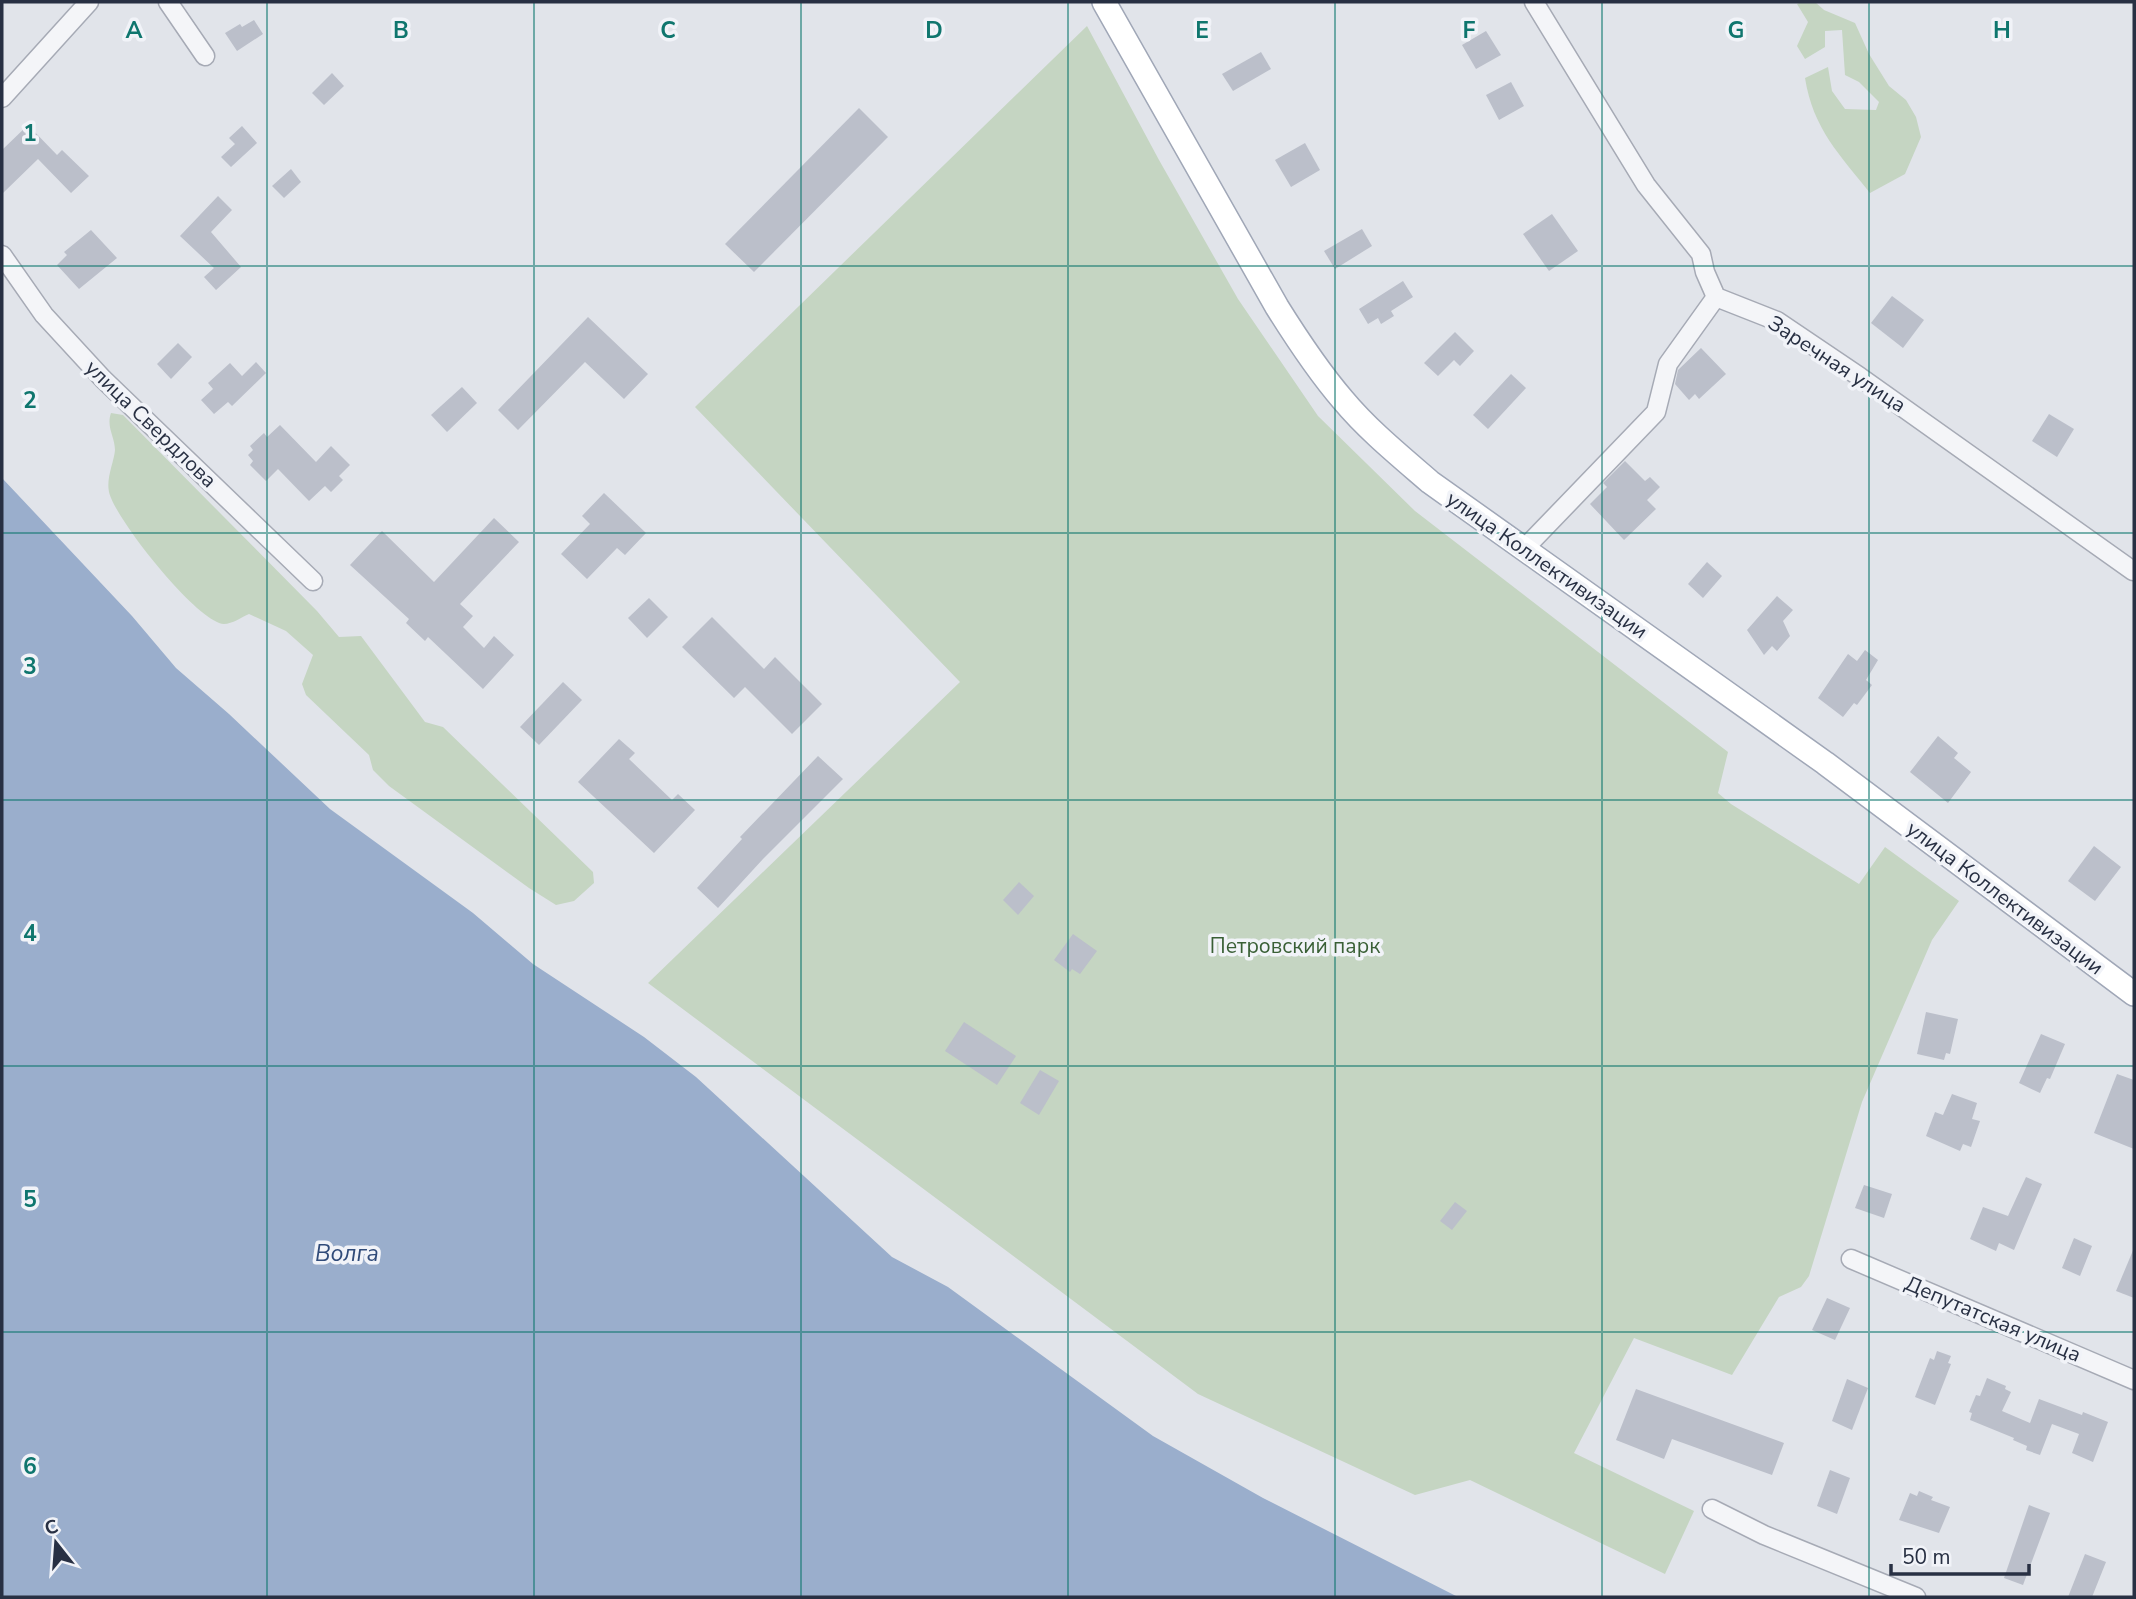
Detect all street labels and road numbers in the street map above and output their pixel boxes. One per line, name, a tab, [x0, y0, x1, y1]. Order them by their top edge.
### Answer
street label: Заречная улица	[1763, 309, 1911, 419]
street label: улица Свердлова	[79, 354, 223, 494]
street label: улица Коллективизации	[1441, 485, 1653, 645]
street label: улица Коллективизации	[1901, 815, 2109, 981]
street label: Депутатская улица	[1901, 1269, 2085, 1369]

